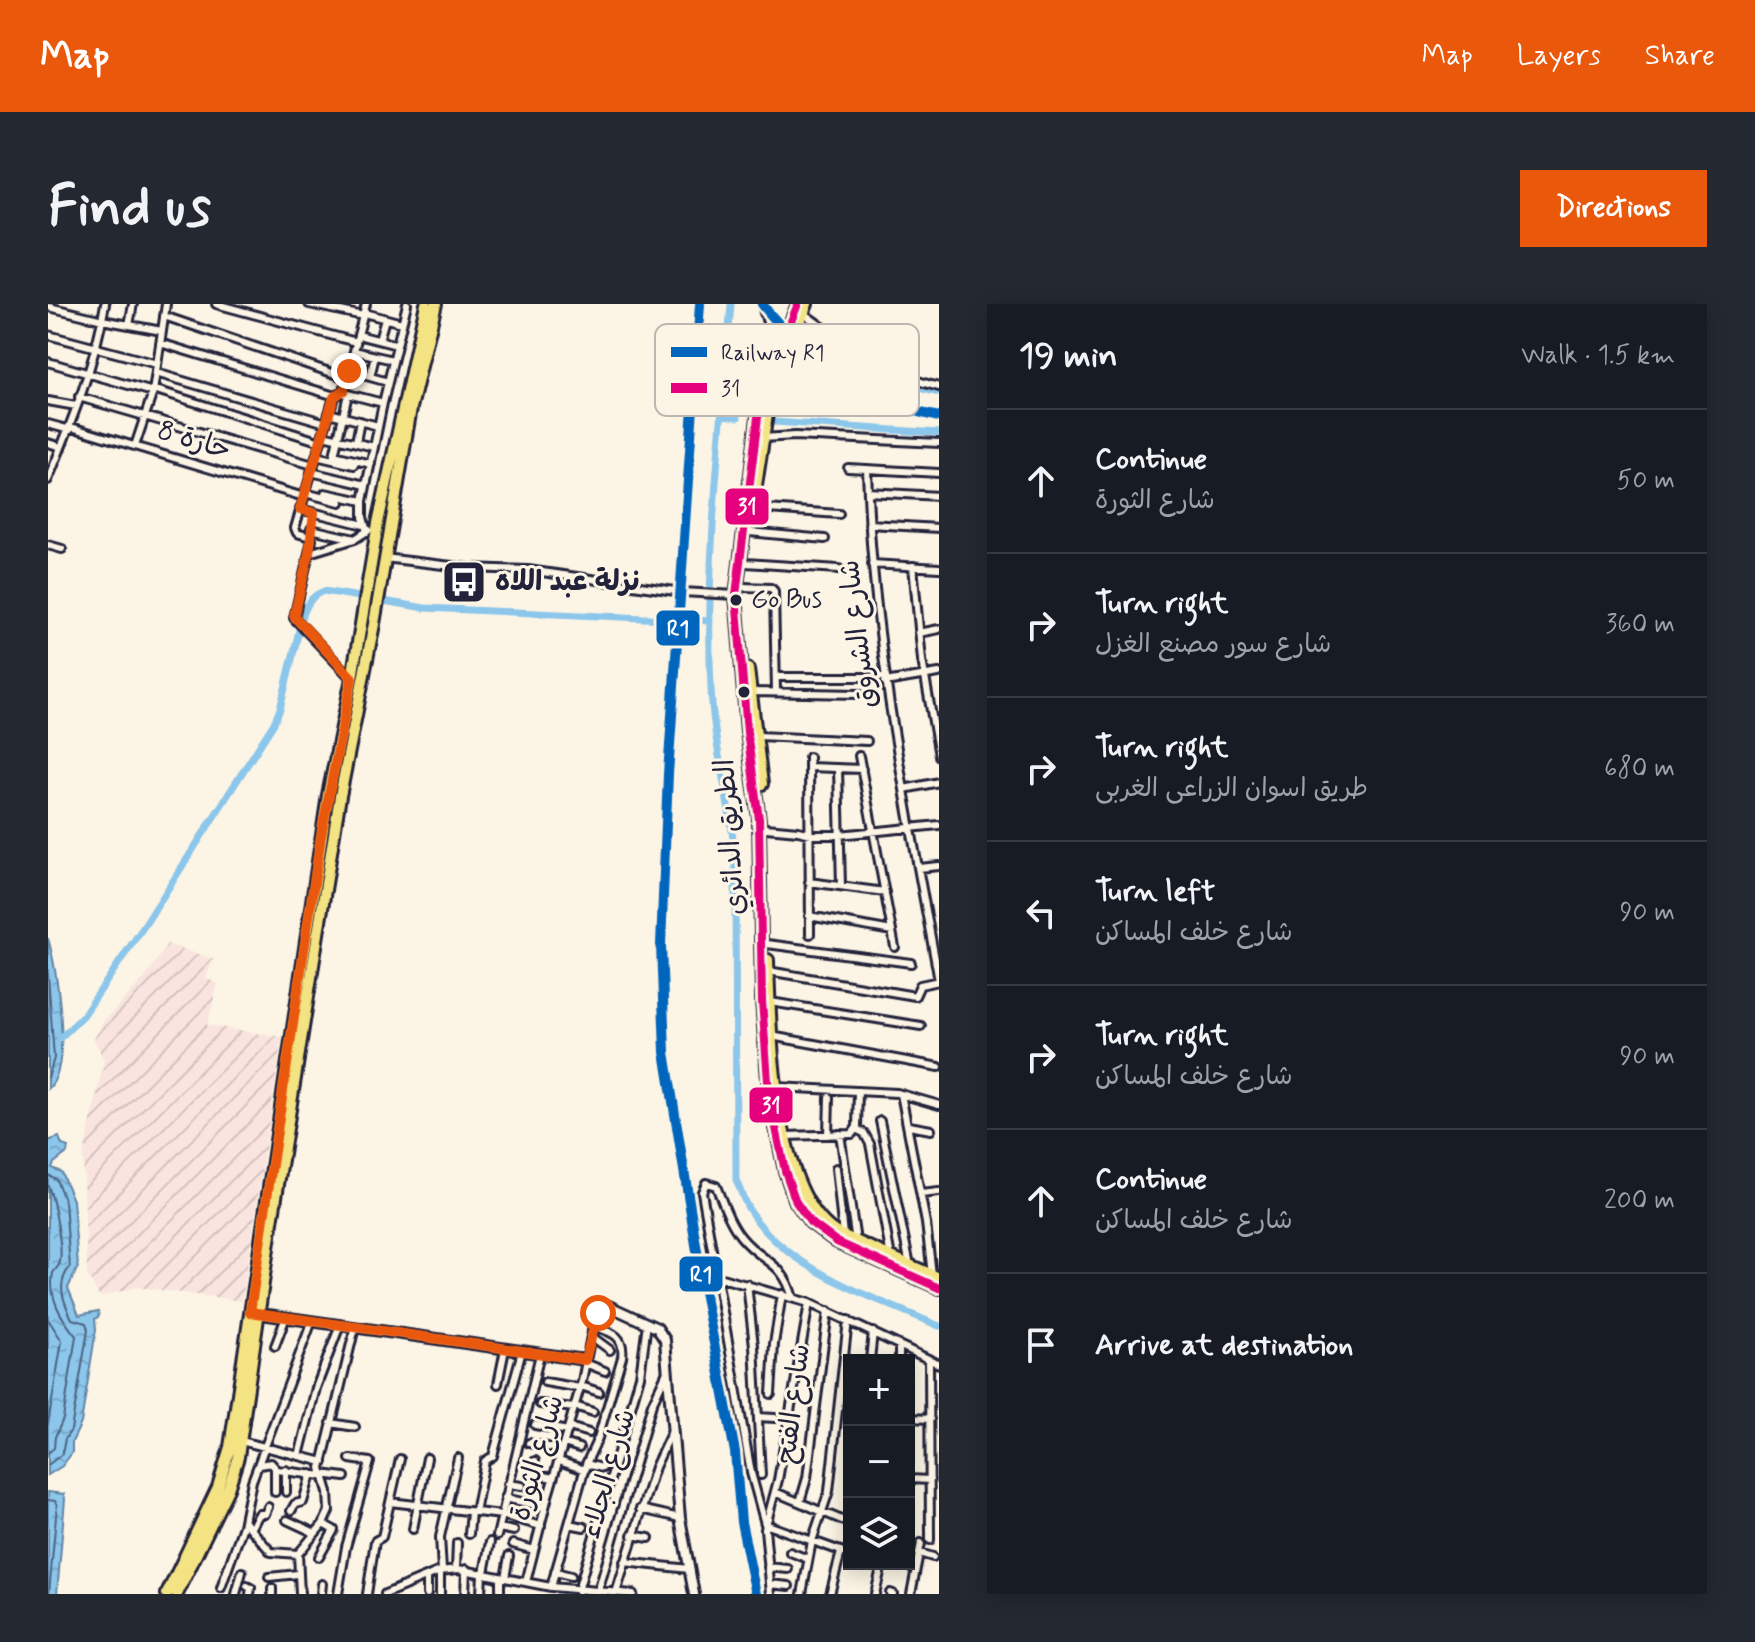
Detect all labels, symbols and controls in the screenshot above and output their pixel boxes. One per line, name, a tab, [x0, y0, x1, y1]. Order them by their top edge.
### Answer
text: Map	[40, 32, 110, 81]
text: Map	[1422, 38, 1473, 75]
text: Layers	[1517, 38, 1601, 75]
text: Share	[1645, 38, 1715, 75]
button: Directions	[1520, 170, 1707, 247]
text: Find us	[48, 172, 211, 245]
legend	[655, 324, 919, 416]
text: 19 min	[1019, 334, 1118, 379]
text: Walk · 1.5 km	[1521, 339, 1675, 373]
text: Railway R1	[721, 340, 825, 368]
route end	[331, 353, 367, 389]
text: 31	[721, 376, 740, 404]
street label: حارة 8	[153, 412, 235, 470]
text: Continue	[1095, 440, 1207, 479]
icon: ahead	[1019, 459, 1063, 503]
text: 50 m	[1617, 464, 1675, 498]
text: شارع الثورة	[1095, 484, 1215, 518]
line badge: 31	[724, 487, 770, 526]
text: 31	[737, 494, 757, 522]
bus stop icon: نزلة عبد اللاه	[440, 558, 488, 606]
street label: شارع الشروق	[832, 558, 886, 710]
place label: نزلة عبد اللاه	[495, 564, 640, 601]
place label: Go Bus	[751, 583, 822, 617]
text: Turn right	[1095, 584, 1228, 623]
marker: Go Bus	[728, 592, 744, 608]
icon: right	[1019, 603, 1063, 647]
text: 360 m	[1606, 608, 1675, 642]
line badge: R1	[655, 609, 701, 647]
text: R1	[667, 616, 689, 644]
text: شارع سور مصنع الغزل	[1095, 628, 1331, 662]
unlabelled marker	[736, 684, 752, 700]
text: Turn right	[1095, 728, 1228, 767]
icon: right	[1019, 747, 1063, 791]
text: 680 m	[1604, 752, 1675, 786]
street label: الطريق الدائري	[707, 758, 755, 916]
text: طريق اسوان الزراعى الغربى	[1095, 772, 1368, 806]
text: Turn left	[1095, 872, 1215, 911]
icon: left	[1019, 891, 1063, 935]
text: 90 m	[1620, 896, 1675, 930]
text: شارع خلف المساكن	[1095, 916, 1293, 950]
text: Turn right	[1095, 1016, 1228, 1055]
icon: right	[1019, 1035, 1063, 1079]
text: 90 m	[1620, 1040, 1675, 1074]
text: شارع خلف المساكن	[1095, 1060, 1293, 1094]
line badge: 31	[748, 1086, 794, 1124]
text: 31	[761, 1093, 781, 1121]
text: Continue	[1095, 1160, 1207, 1199]
icon: ahead	[1019, 1179, 1063, 1223]
text: 200 m	[1604, 1184, 1675, 1218]
text: شارع خلف المساكن	[1095, 1204, 1293, 1238]
line badge: R1	[678, 1255, 724, 1293]
text: R1	[690, 1262, 712, 1290]
route start	[580, 1295, 616, 1331]
icon: arrive	[1019, 1323, 1063, 1367]
text: Arrive at destination	[1095, 1326, 1353, 1365]
street label: شارع الفتح	[768, 1342, 820, 1466]
map controls	[843, 1354, 915, 1570]
button: +	[843, 1354, 915, 1426]
street label: شارع الثورة	[502, 1391, 574, 1525]
street label: شارع الجلاء	[573, 1405, 645, 1543]
button: −	[843, 1426, 915, 1498]
button: layers	[843, 1498, 915, 1570]

